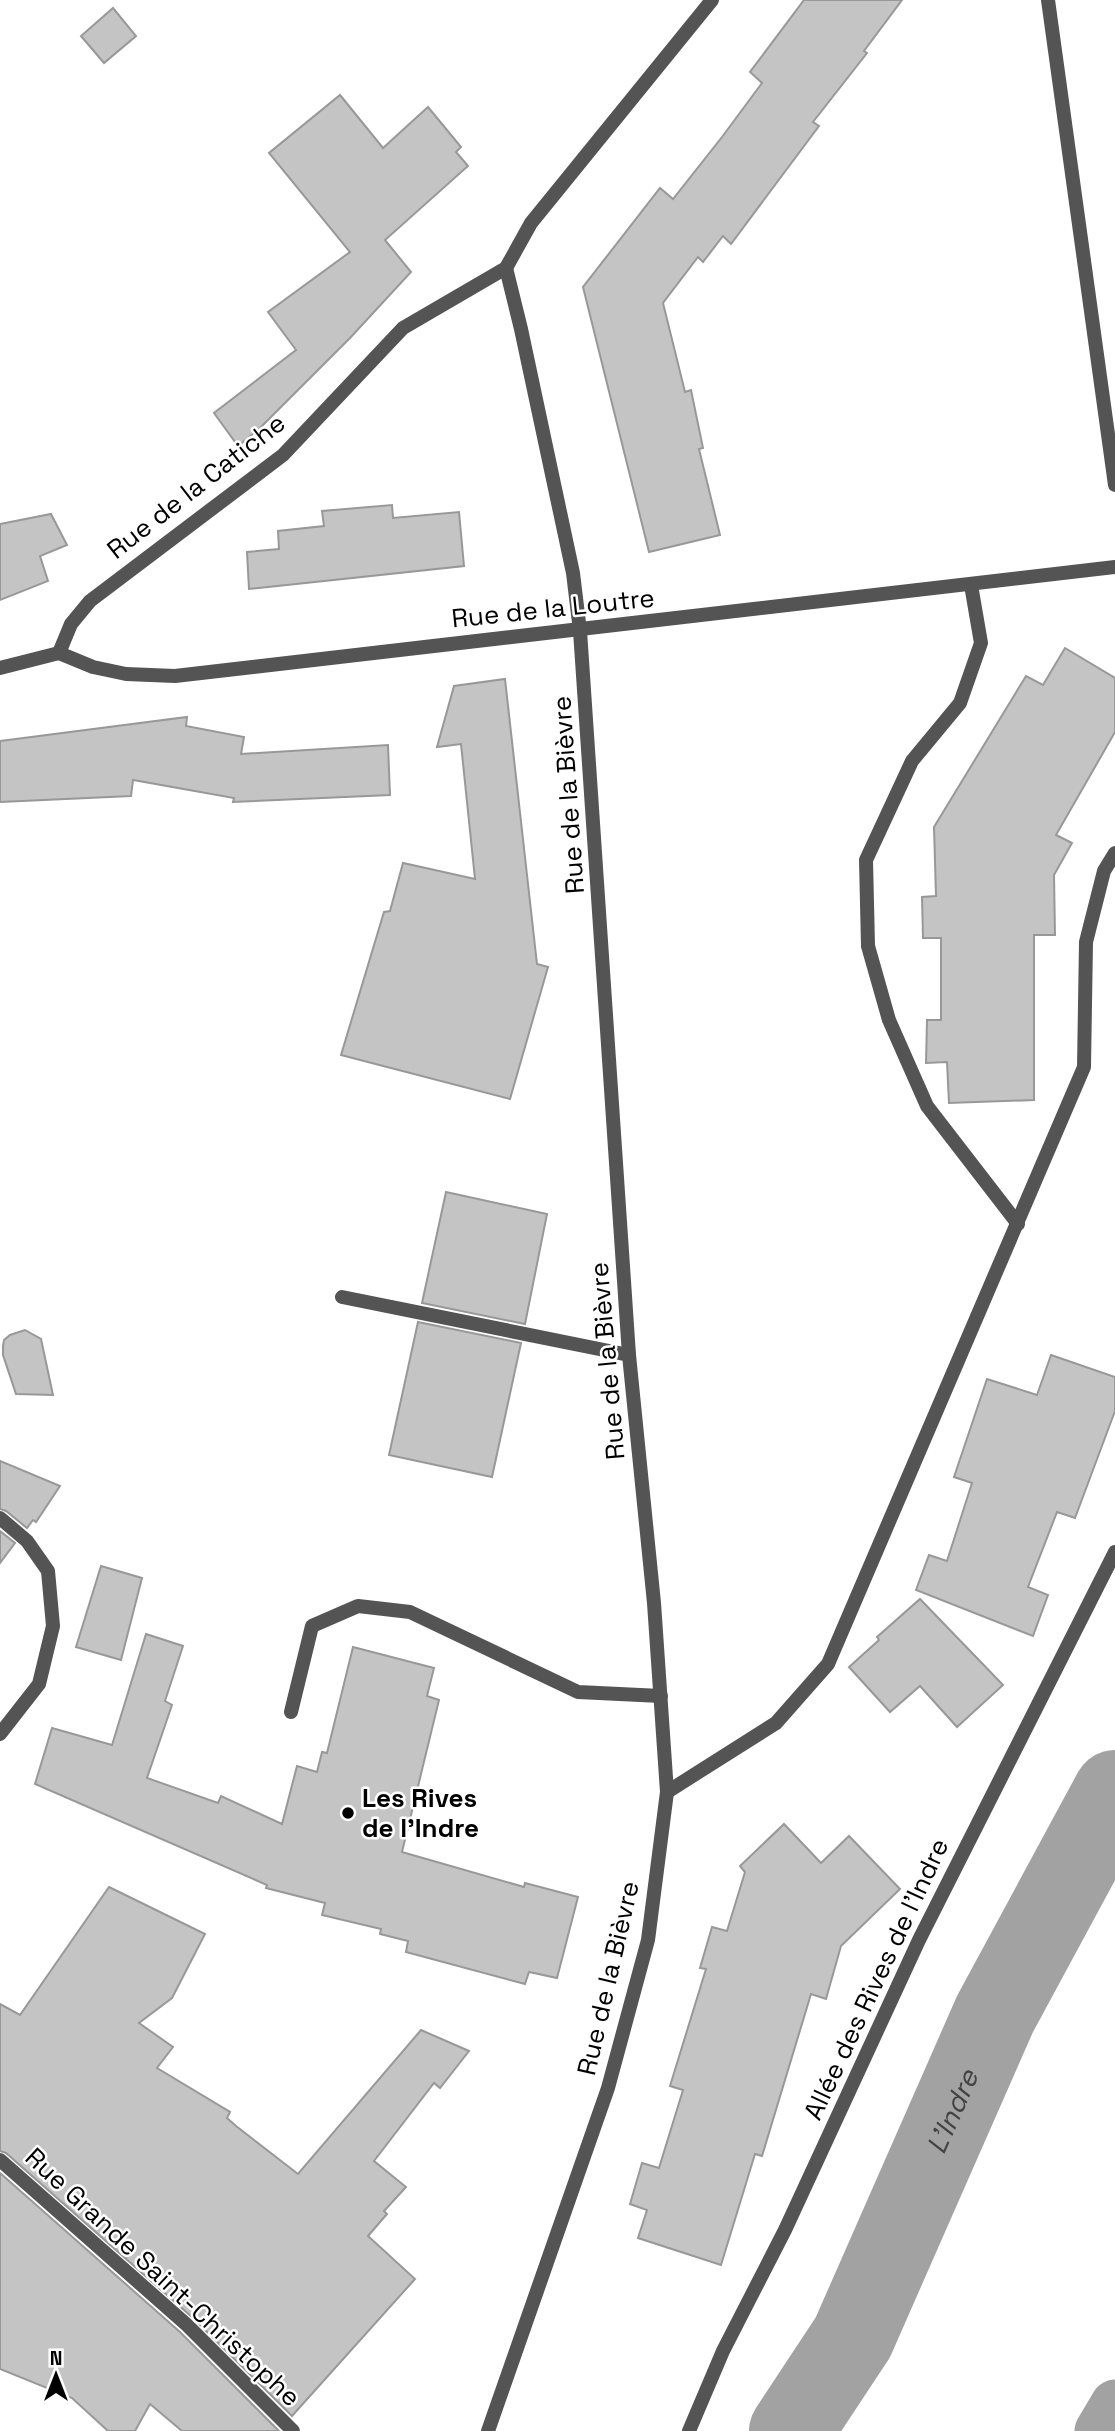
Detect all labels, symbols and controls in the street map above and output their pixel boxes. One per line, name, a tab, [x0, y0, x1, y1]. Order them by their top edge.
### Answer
street label: Rue de la Catiche	[100, 406, 292, 566]
street label: Rue de la Loutre	[450, 580, 656, 636]
street label: Rue de la Bièvre	[544, 695, 592, 895]
street label: Rue de la Bièvre	[581, 1261, 633, 1461]
place label: Les Rives de l'Indre	[362, 1781, 479, 1845]
marker: Les Rives de l'Indre	[340, 1805, 356, 1821]
street label: Allée des Rives de l'Indre	[796, 1833, 956, 2125]
street label: Rue de la Bièvre	[569, 1878, 647, 2078]
water label: L'Indre	[918, 2063, 987, 2159]
street label: Rue Grande Saint-Christophe	[18, 2140, 308, 2414]
north arrow	[21, 2340, 91, 2410]
text: N	[50, 2346, 62, 2371]

